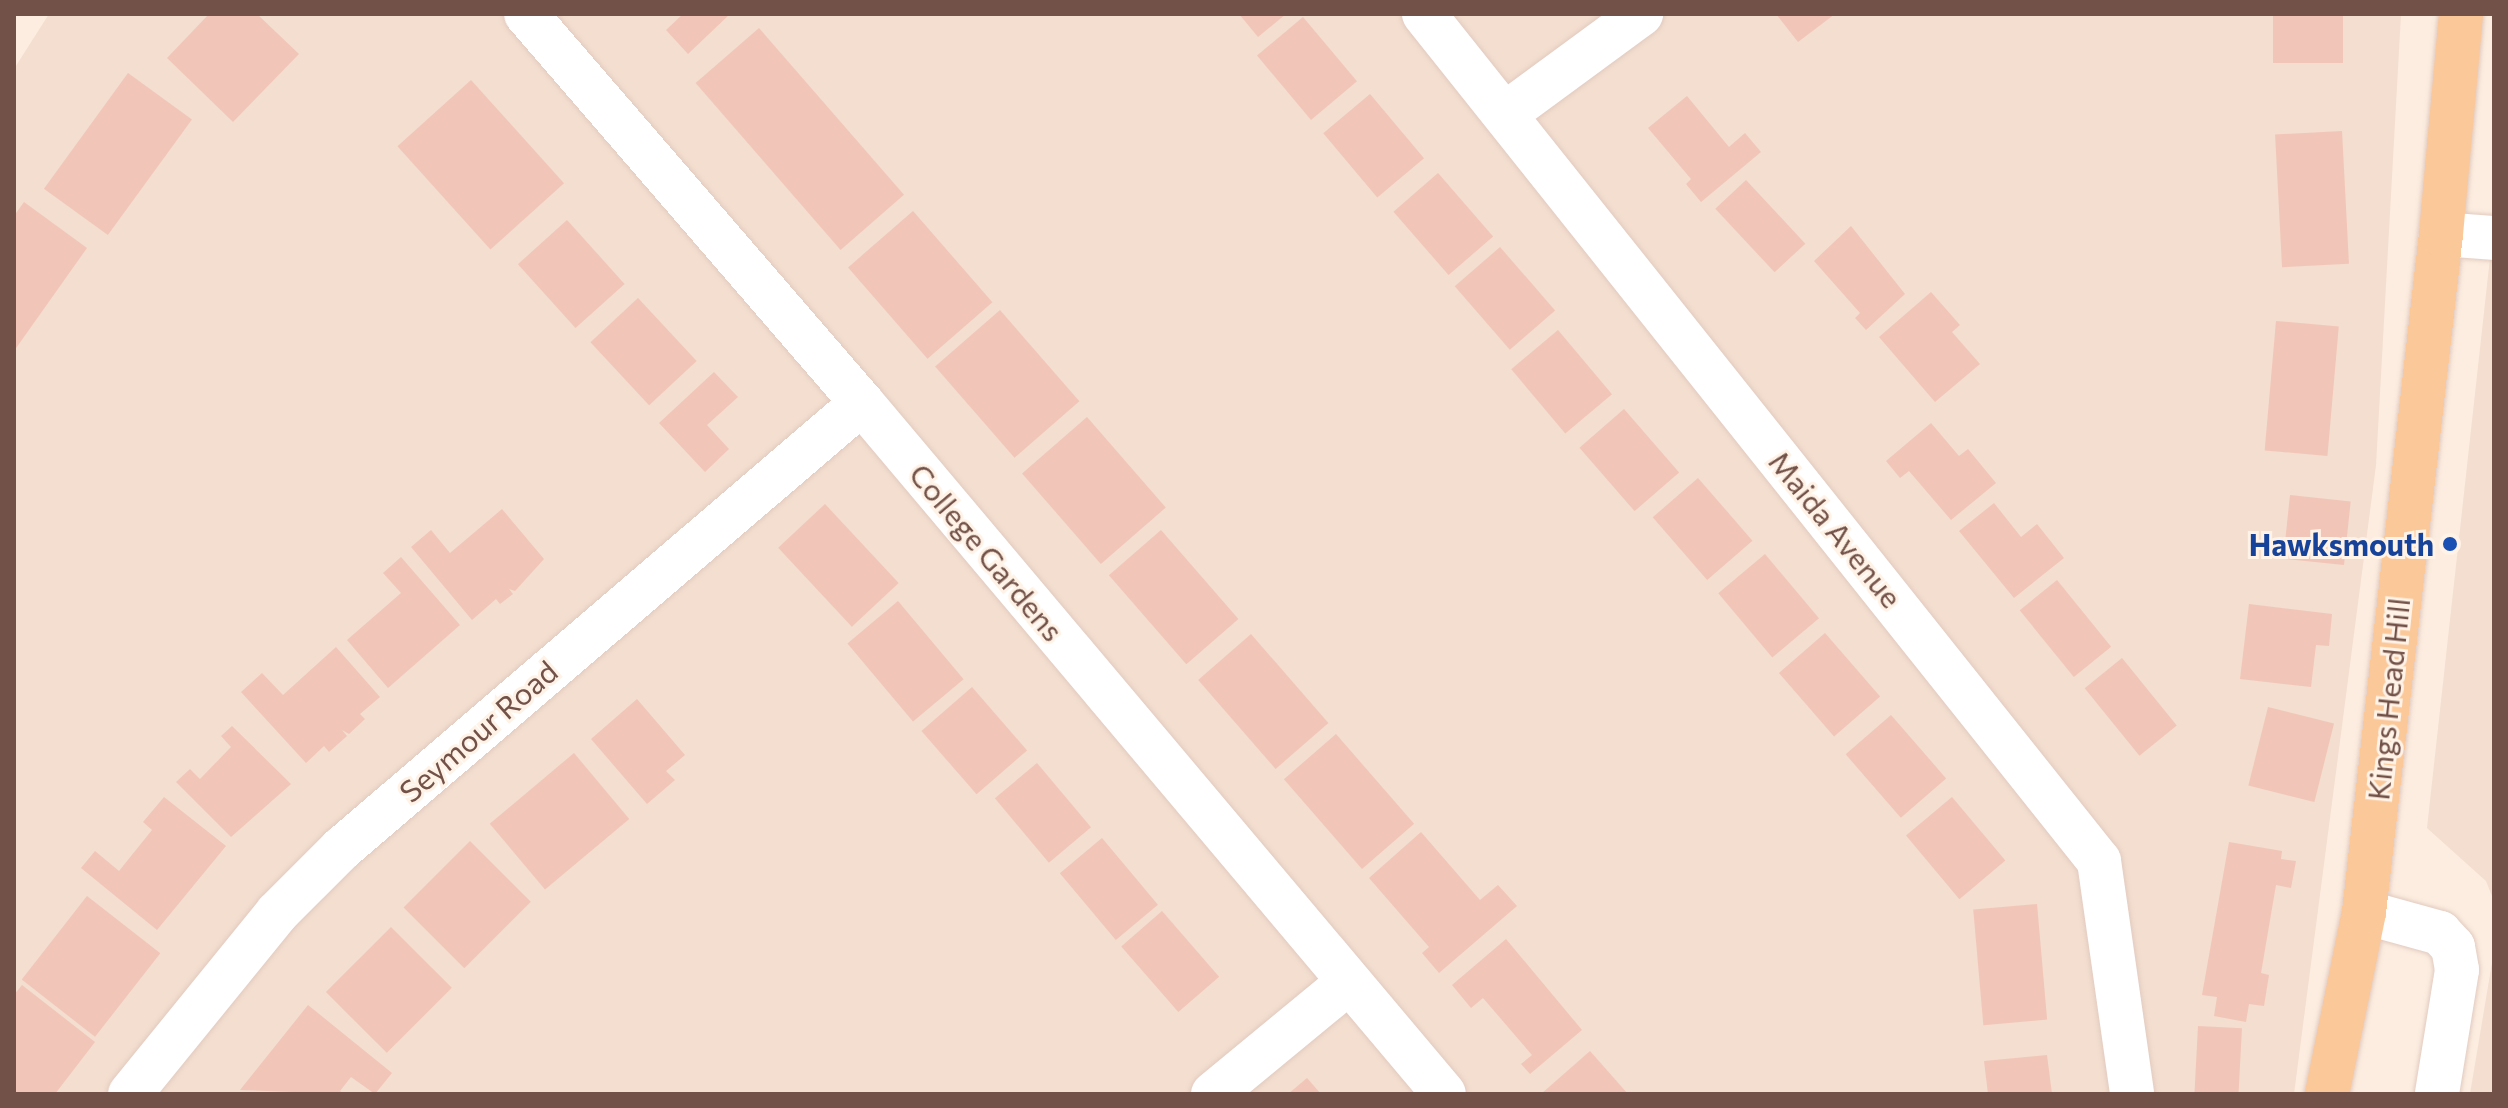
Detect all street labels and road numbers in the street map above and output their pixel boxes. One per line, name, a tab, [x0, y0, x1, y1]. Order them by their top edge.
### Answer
street label: Maida Avenue	[1762, 444, 1910, 614]
street label: College Gardens	[902, 456, 1072, 648]
street label: Kings Head Hill	[2359, 596, 2417, 802]
street label: Seymour Road	[392, 653, 564, 809]

